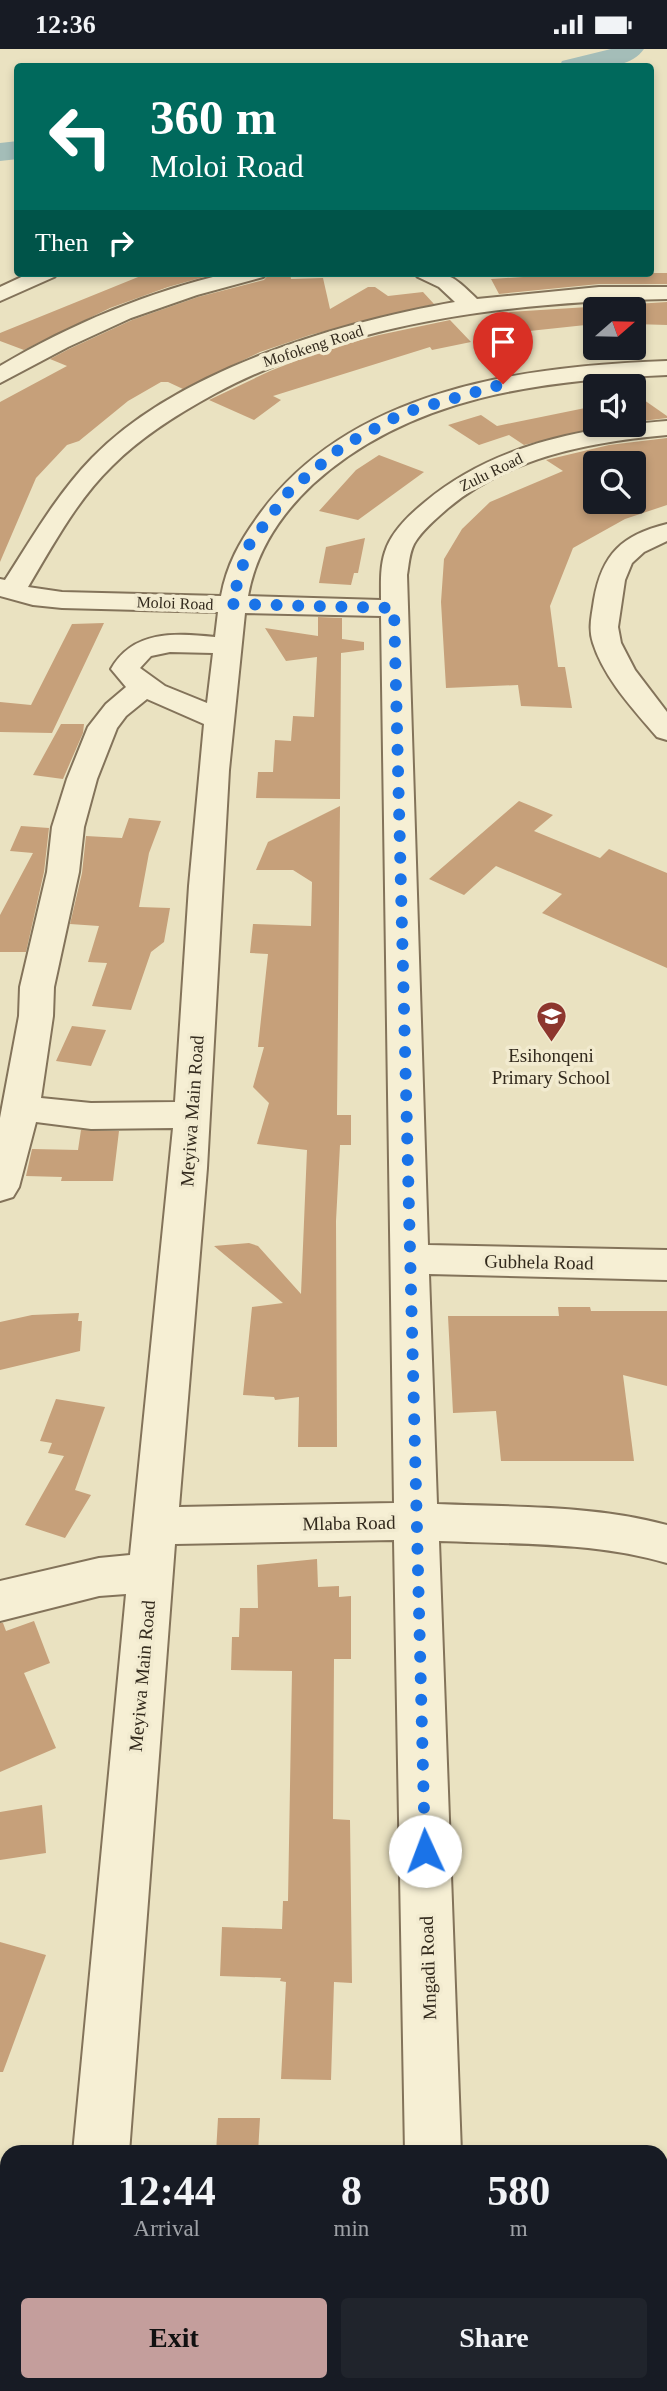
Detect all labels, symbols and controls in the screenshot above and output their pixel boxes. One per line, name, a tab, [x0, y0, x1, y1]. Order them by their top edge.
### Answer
text: 12:36	[35, 10, 96, 39]
text: 360 m	[150, 90, 277, 145]
icon: left	[35, 91, 126, 182]
text: Moloi Road	[150, 148, 304, 184]
icon: right	[102, 224, 140, 262]
text: Then	[35, 228, 88, 257]
north arrow	[583, 297, 646, 361]
map controls	[583, 297, 646, 514]
pin	[473, 312, 533, 384]
street label: Mofokeng Road	[261, 322, 366, 371]
icon: arrive	[484, 323, 522, 361]
button: sound	[583, 374, 646, 437]
street label: Zulu Road	[457, 449, 525, 495]
button: search	[583, 451, 646, 514]
street label: Moloi Road	[136, 593, 214, 613]
school or university icon: Esihonqeni Primary School	[534, 999, 568, 1043]
street label: Meyiwa Main Road	[176, 1034, 208, 1188]
place label: Esihonqeni Primary School	[492, 1045, 610, 1088]
street label: Gubhela Road	[484, 1251, 594, 1273]
street label: Mlaba Road	[302, 1512, 396, 1534]
street label: Meyiwa Main Road	[125, 1599, 159, 1753]
position arrow	[388, 1814, 462, 1888]
street label: Mngadi Road	[416, 1915, 440, 2020]
text: 12:44	[118, 2168, 216, 2214]
text: 8	[341, 2168, 362, 2214]
text: 580	[487, 2168, 550, 2214]
text: Arrival	[134, 2216, 200, 2241]
text: min	[334, 2216, 369, 2241]
text: m	[510, 2216, 528, 2241]
button: Exit	[21, 2298, 327, 2378]
button: Share	[341, 2298, 647, 2378]

